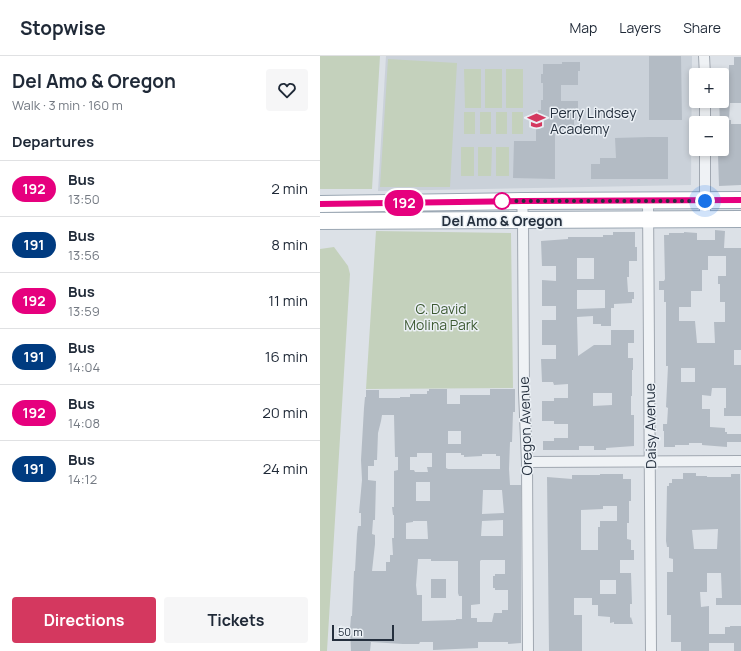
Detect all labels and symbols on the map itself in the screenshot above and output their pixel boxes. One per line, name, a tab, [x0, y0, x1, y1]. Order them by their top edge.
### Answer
place label: Perry Lindsey Academy	[550, 103, 637, 138]
school or university icon: Perry Lindsey Academy	[527, 110, 547, 130]
line badge: 192	[381, 190, 427, 216]
your location	[695, 191, 715, 211]
marker: Del Amo & Oregon	[493, 192, 511, 210]
place label: Del Amo & Oregon	[442, 211, 562, 230]
park label: C. David Molina Park	[404, 299, 479, 334]
street label: Oregon Avenue	[514, 376, 536, 476]
street label: Daisy Avenue	[640, 383, 660, 469]
scale bar	[332, 623, 394, 642]

